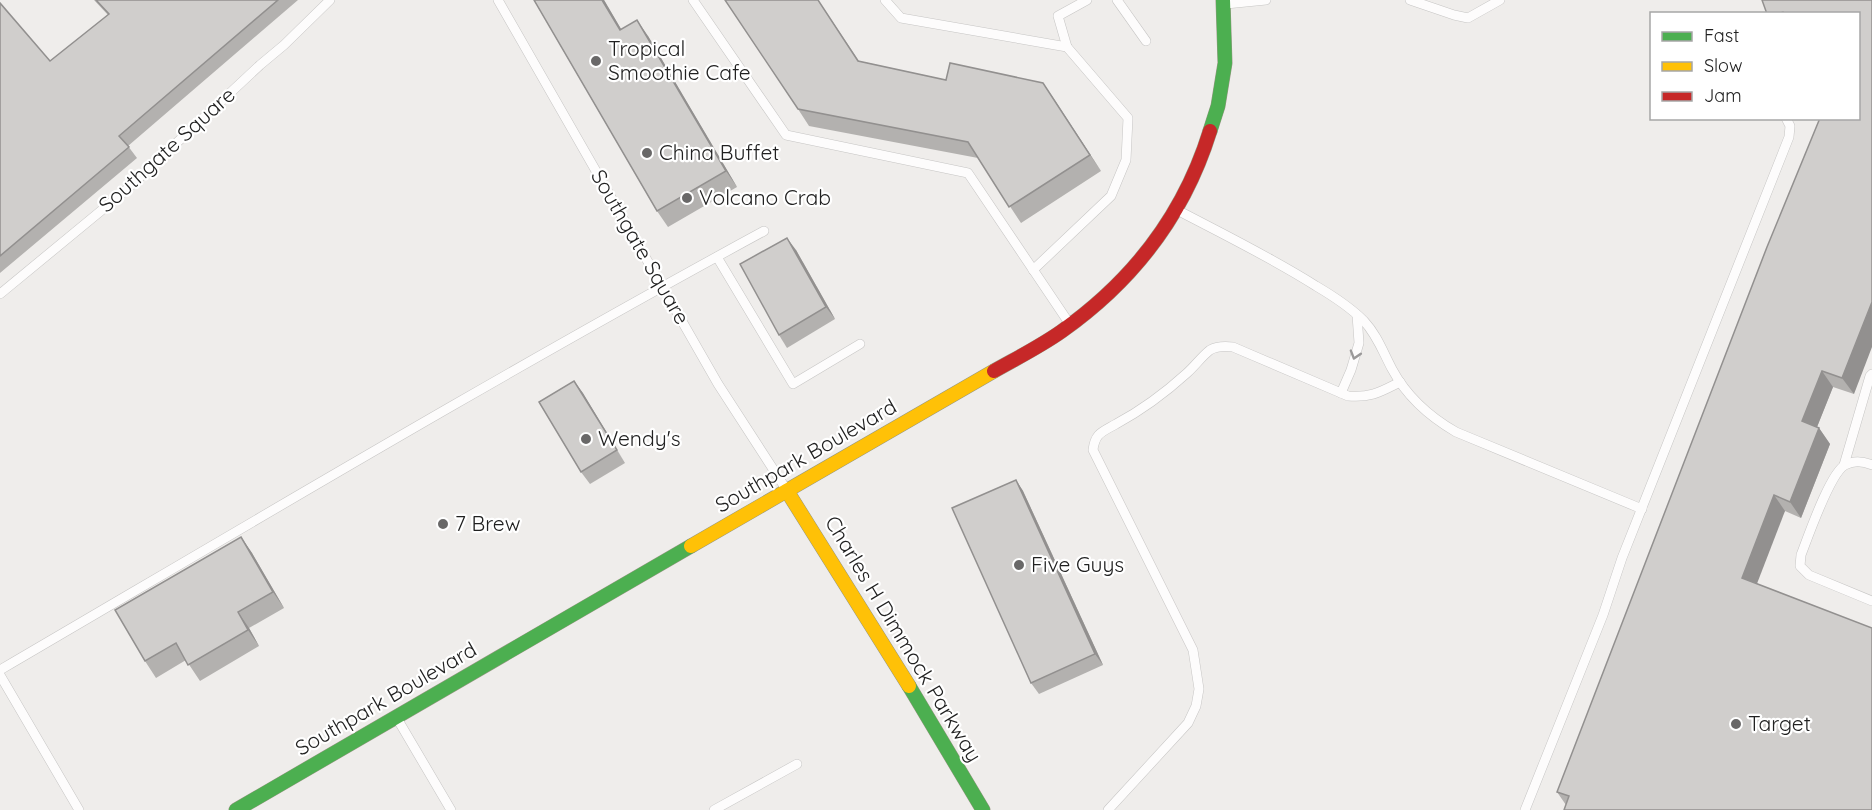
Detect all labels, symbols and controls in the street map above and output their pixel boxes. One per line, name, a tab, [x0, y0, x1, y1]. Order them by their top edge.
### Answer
legend	[1650, 12, 1860, 120]
text: Fast	[1704, 24, 1739, 47]
place label: Tropical Smoothie Cafe	[608, 35, 751, 85]
marker: Tropical Smoothie Cafe	[589, 54, 603, 68]
text: Slow	[1704, 54, 1742, 77]
street label: Southgate Square	[93, 81, 240, 217]
text: Jam	[1704, 84, 1742, 107]
place label: China Buffet	[659, 139, 779, 165]
marker: China Buffet	[640, 146, 654, 160]
street label: Southgate Square	[586, 164, 696, 329]
place label: Volcano Crab	[699, 184, 831, 210]
marker: Volcano Crab	[680, 191, 694, 205]
one-way arrow	[1350, 349, 1362, 360]
street label: Southpark Boulevard	[710, 393, 901, 518]
place label: Wendy's	[598, 425, 681, 451]
marker: Wendy's	[579, 432, 593, 446]
place label: 7 Brew	[455, 510, 521, 536]
street label: Charles H Dimmock Parkway	[820, 511, 988, 766]
marker: 7 Brew	[436, 517, 450, 531]
place label: Five Guys	[1031, 551, 1124, 577]
marker: Five Guys	[1012, 558, 1026, 572]
street label: Southpark Boulevard	[290, 636, 481, 761]
place label: Target	[1748, 710, 1811, 736]
marker: Target	[1729, 717, 1743, 731]

